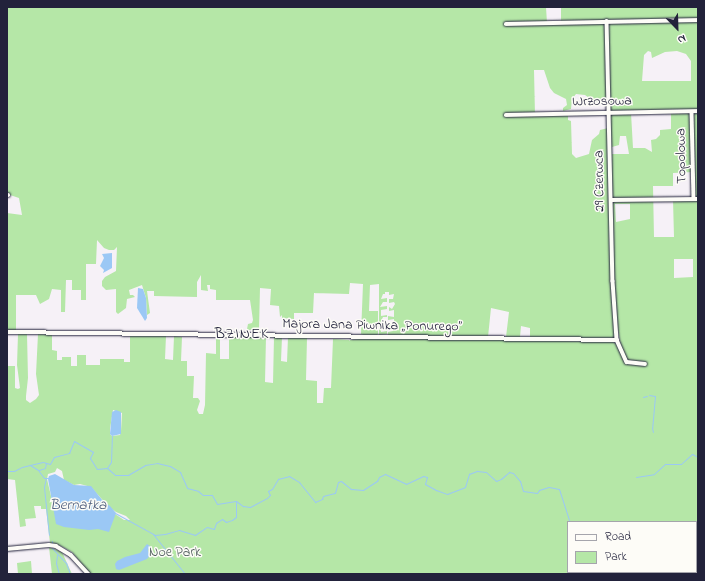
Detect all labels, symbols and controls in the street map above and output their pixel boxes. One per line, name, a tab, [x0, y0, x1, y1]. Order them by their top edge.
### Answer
north arrow	[657, 8, 697, 48]
text: N	[675, 30, 688, 48]
street label: Wrzosowa	[572, 93, 632, 111]
street label: Topolowa	[673, 128, 691, 184]
street label: 29 Czerwca	[591, 150, 609, 212]
street label: Majora Jana Piwnika „Ponurego”	[282, 316, 462, 336]
district label: BZINEK	[215, 326, 269, 344]
water label: Bernatka	[50, 497, 106, 515]
legend	[567, 521, 697, 573]
text: Road	[605, 528, 631, 546]
park label: Noe Park	[149, 545, 201, 561]
text: Park	[605, 548, 627, 566]

